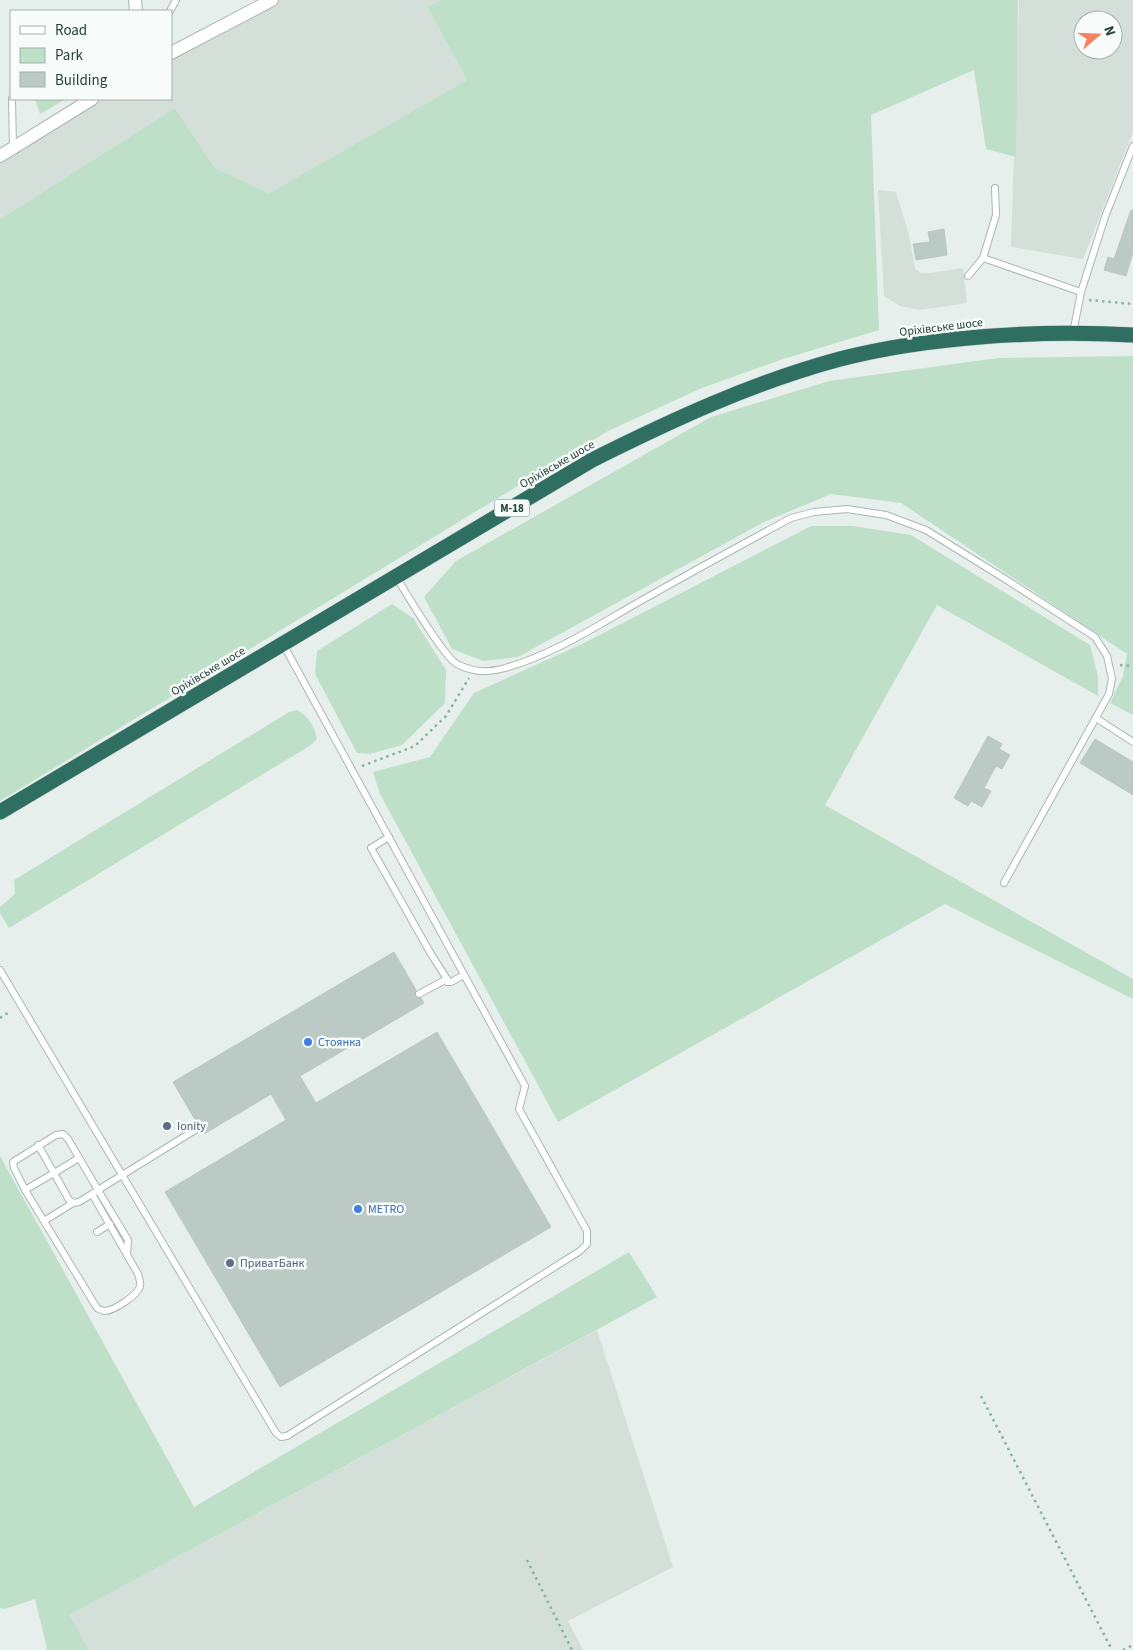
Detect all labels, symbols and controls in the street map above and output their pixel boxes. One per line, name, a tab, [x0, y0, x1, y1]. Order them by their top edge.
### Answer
legend	[10, 10, 172, 100]
north arrow	[1073, 10, 1123, 60]
text: Road	[55, 20, 87, 41]
text: N	[1098, 23, 1120, 39]
text: Park	[55, 45, 84, 66]
text: Building	[55, 70, 108, 91]
street label: Оріхівське шосе	[898, 314, 984, 341]
street label: Оріхівське шосе	[517, 436, 598, 493]
road number: М-18	[494, 499, 530, 516]
street label: Оріхівське шосе	[168, 642, 249, 700]
place label: Стоянка	[318, 1034, 361, 1051]
marker: Стоянка	[302, 1036, 314, 1048]
place label: Ionity	[177, 1118, 206, 1135]
marker: Ionity	[161, 1120, 173, 1132]
place label: METRO	[368, 1201, 404, 1218]
marker: METRO	[352, 1203, 364, 1215]
place label: ПриватБанк	[240, 1255, 304, 1272]
marker: ПриватБанк	[224, 1257, 236, 1269]

